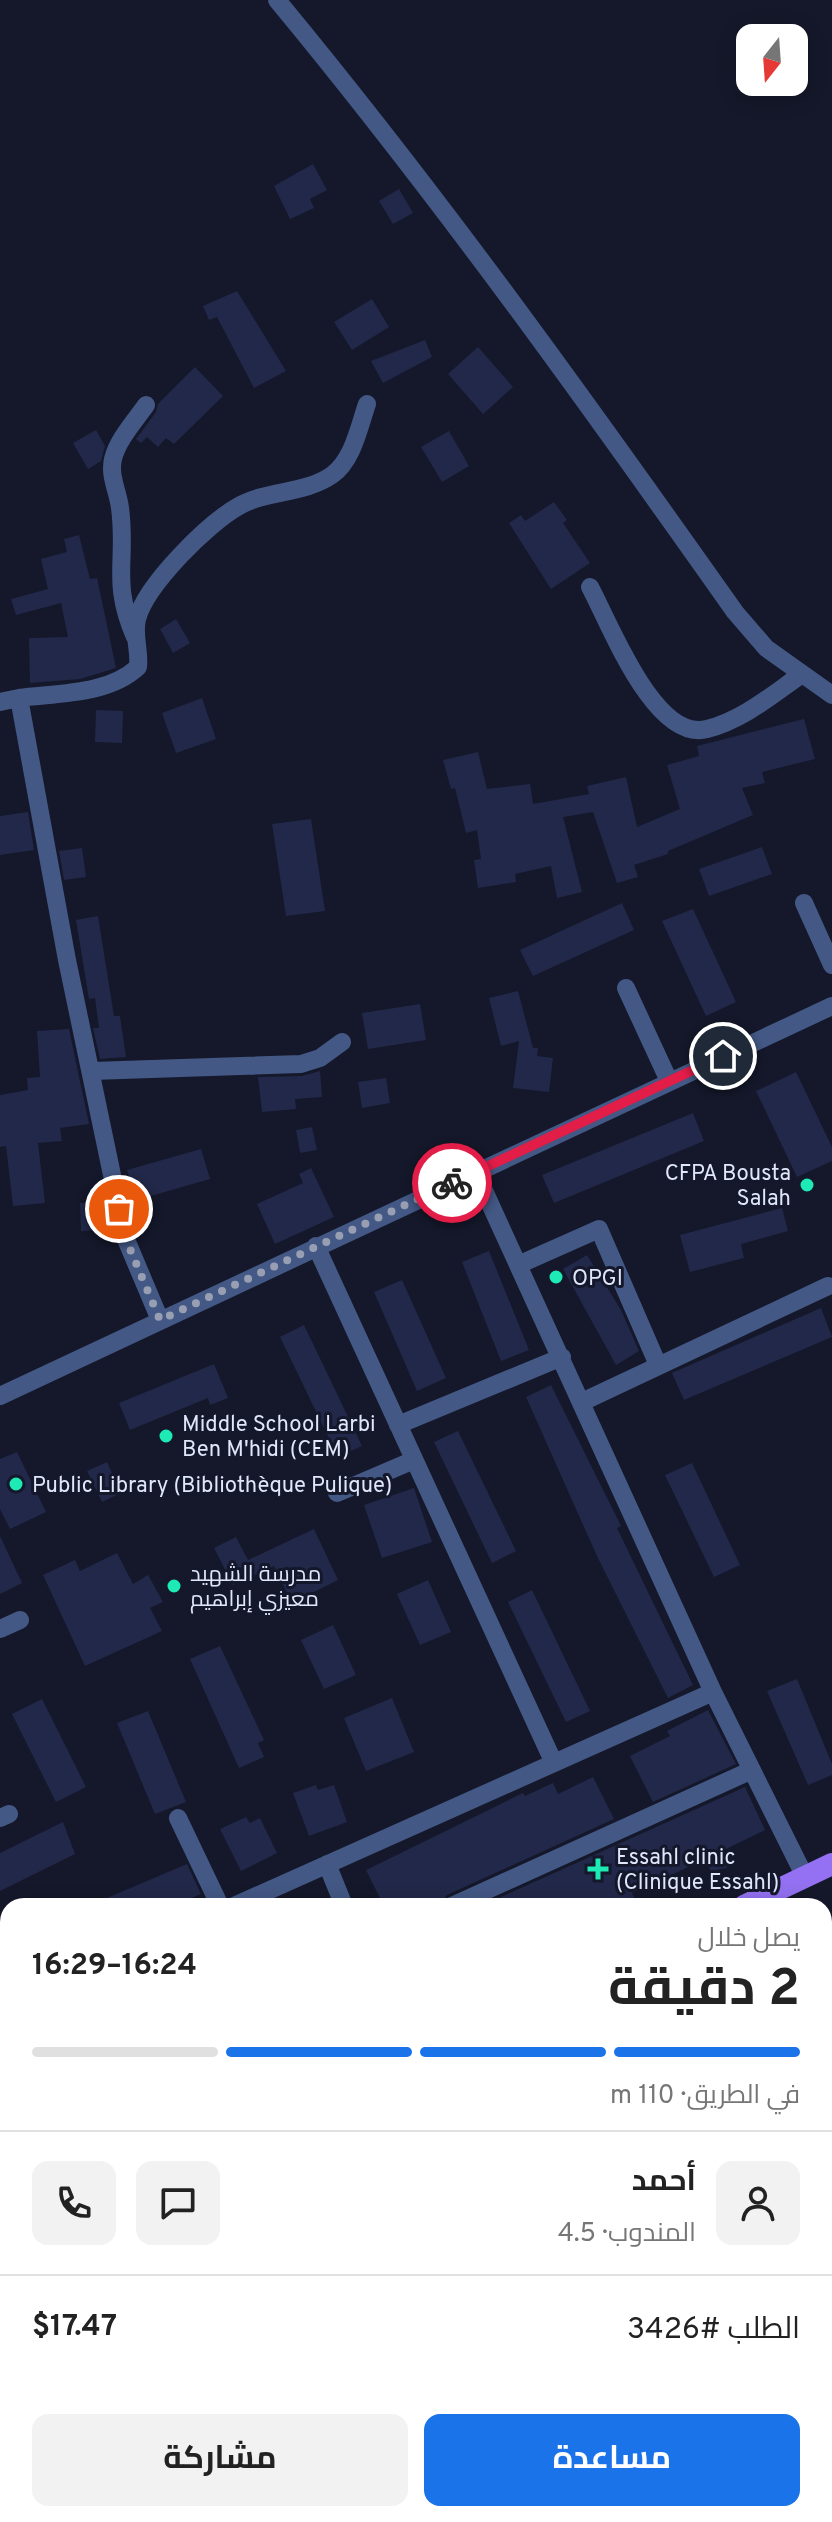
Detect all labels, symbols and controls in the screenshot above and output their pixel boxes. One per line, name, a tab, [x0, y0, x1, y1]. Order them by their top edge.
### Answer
north arrow	[736, 24, 808, 96]
map controls	[736, 24, 808, 96]
pin	[689, 1022, 757, 1090]
icon: home	[701, 1034, 745, 1078]
courier	[412, 1143, 492, 1223]
icon: bike	[430, 1161, 474, 1205]
place label: CFPA Bousta Salah	[665, 1161, 791, 1213]
pin	[85, 1175, 153, 1243]
marker: CFPA Bousta Salah	[798, 1176, 816, 1194]
icon: bag	[97, 1187, 141, 1231]
place label: OPGI	[572, 1266, 623, 1293]
marker: OPGI	[547, 1268, 565, 1286]
place label: Middle School Larbi Ben M'hidi (CEM)	[182, 1412, 376, 1464]
marker: Middle School Larbi Ben M'hidi (CEM)	[157, 1427, 175, 1445]
place label: Public Library (Bibliothèque Pulique)	[32, 1473, 392, 1500]
marker: Public Library (Bibliothèque Pulique)	[7, 1475, 25, 1493]
place label: مدرسة الشهيد معيزي إبراهيم	[190, 1562, 321, 1615]
marker: مدرسة الشهيد معيزي إبراهيم	[165, 1577, 183, 1595]
place label: Essahl clinic (Clinique Essahl)	[616, 1845, 779, 1897]
marker: Essahl clinic (Clinique Essahl)	[587, 1858, 609, 1880]
text: يصل خلال	[697, 1923, 800, 1956]
text: 16:24–16:29	[32, 1948, 197, 1985]
text: 2 دقيقة	[608, 1958, 800, 2024]
text: في الطريق · 110 m	[610, 2080, 800, 2113]
button: phone	[32, 2161, 116, 2245]
button: chat	[136, 2161, 220, 2245]
button: person	[716, 2161, 800, 2245]
text: أحمد	[632, 2164, 696, 2201]
text: المندوب · 4.5	[558, 2218, 696, 2251]
text: $17.47	[32, 2309, 117, 2346]
text: الطلب #3426	[627, 2312, 800, 2349]
button: مشاركة	[32, 2414, 408, 2506]
button: مساعدة	[424, 2414, 800, 2506]

